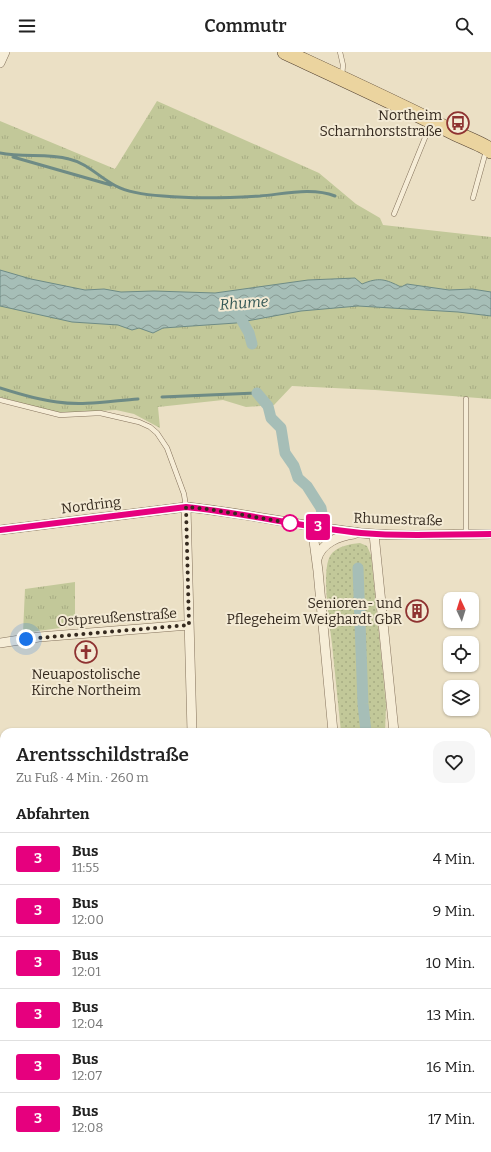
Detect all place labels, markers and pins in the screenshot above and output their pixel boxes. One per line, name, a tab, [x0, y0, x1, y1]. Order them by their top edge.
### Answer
place label: Northeim Scharnhorststraße	[319, 107, 443, 140]
bus stop icon: Northeim Scharnhorststraße	[445, 110, 471, 136]
unlabelled marker	[281, 514, 299, 532]
place label: Senioren- und Pflegeheim Weighardt GbR	[227, 595, 402, 628]
building icon: Senioren- und Pflegeheim Weighardt GbR	[404, 598, 430, 624]
church icon: Neuapostolische Kirche Northeim	[73, 639, 99, 665]
place label: Neuapostolische Kirche Northeim	[31, 666, 142, 699]

